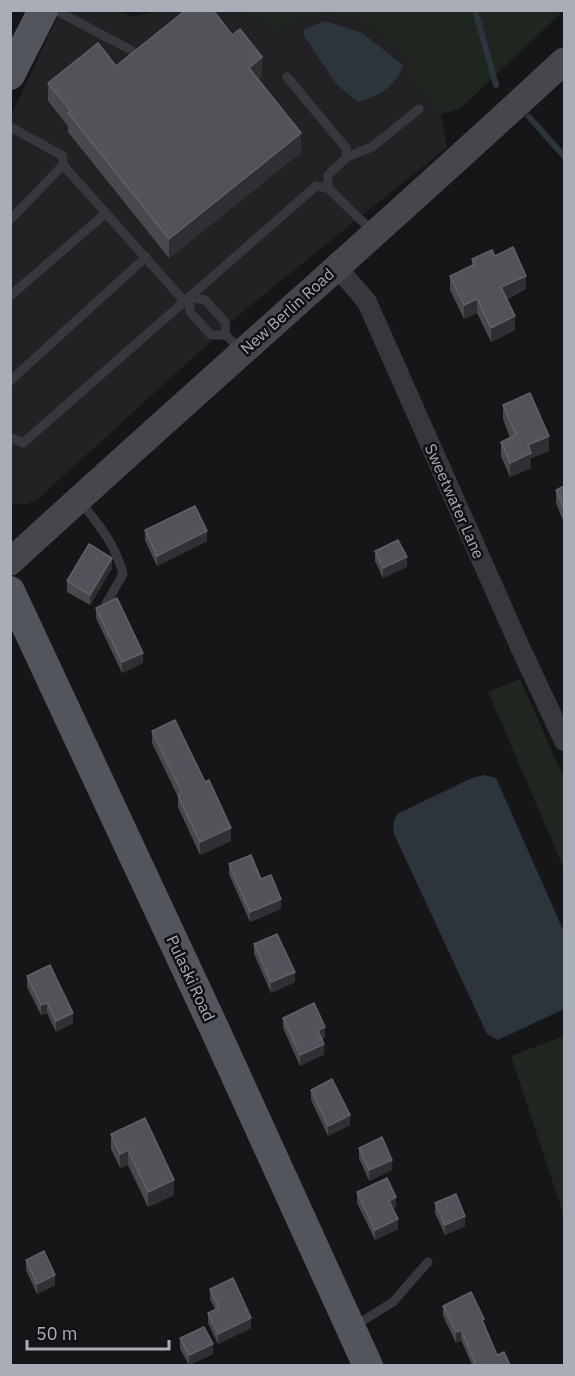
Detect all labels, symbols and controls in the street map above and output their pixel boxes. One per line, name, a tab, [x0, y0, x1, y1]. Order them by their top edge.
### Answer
street label: New Berlin Road	[236, 264, 338, 358]
street label: Sweetwater Lane	[421, 440, 489, 562]
street label: Pulaski Road	[162, 932, 220, 1024]
scale bar	[27, 1313, 170, 1351]
text: 50 m	[36, 1322, 78, 1345]

